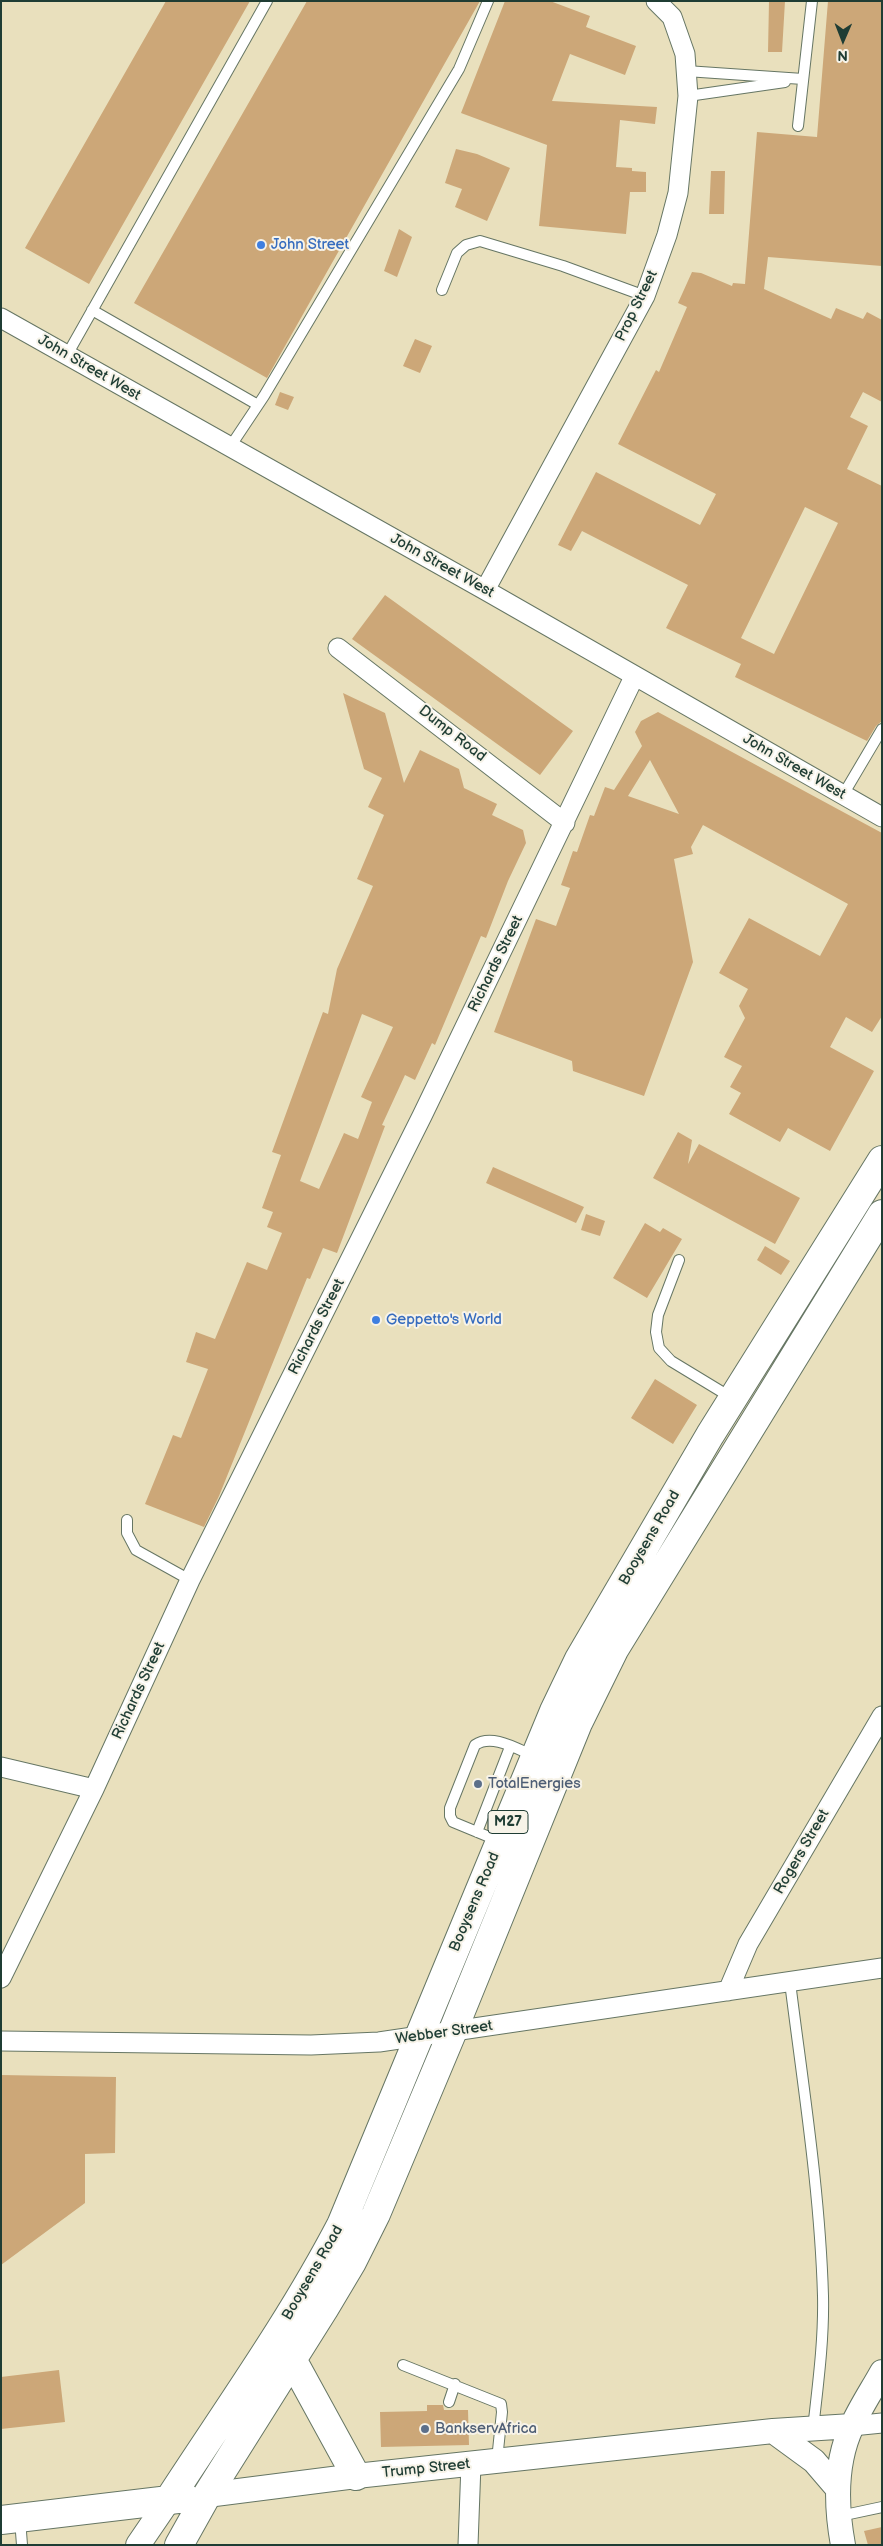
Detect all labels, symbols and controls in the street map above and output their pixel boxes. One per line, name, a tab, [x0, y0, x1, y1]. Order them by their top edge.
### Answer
north arrow	[818, 15, 868, 65]
text: N	[837, 47, 848, 64]
place label: John Street	[271, 236, 349, 254]
marker: John Street	[255, 239, 267, 251]
street label: Prop Street	[612, 267, 662, 345]
street label: John Street West	[34, 331, 144, 405]
street label: John Street West	[387, 530, 497, 602]
street label: Dump Road	[415, 702, 489, 766]
street label: John Street West	[739, 730, 849, 804]
street label: Richards Street	[465, 913, 527, 1015]
street label: Richards Street	[285, 1276, 349, 1378]
place label: Geppetto's World	[386, 1311, 502, 1329]
marker: Geppetto's World	[370, 1314, 382, 1326]
street label: Booysens Road	[616, 1487, 684, 1589]
street label: Richards Street	[109, 1639, 169, 1743]
place label: TotalEnergies	[488, 1775, 581, 1793]
marker: TotalEnergies	[472, 1778, 484, 1790]
street label: Rogers Street	[770, 1806, 834, 1898]
road number: M27	[488, 1810, 528, 1834]
street label: Booysens Road	[446, 1850, 504, 1954]
street label: Webber Street	[394, 2017, 494, 2049]
street label: Booysens Road	[279, 2222, 347, 2324]
place label: BankservAfrica	[435, 2420, 537, 2438]
marker: BankservAfrica	[419, 2423, 431, 2435]
street label: Trump Street	[381, 2455, 471, 2483]

